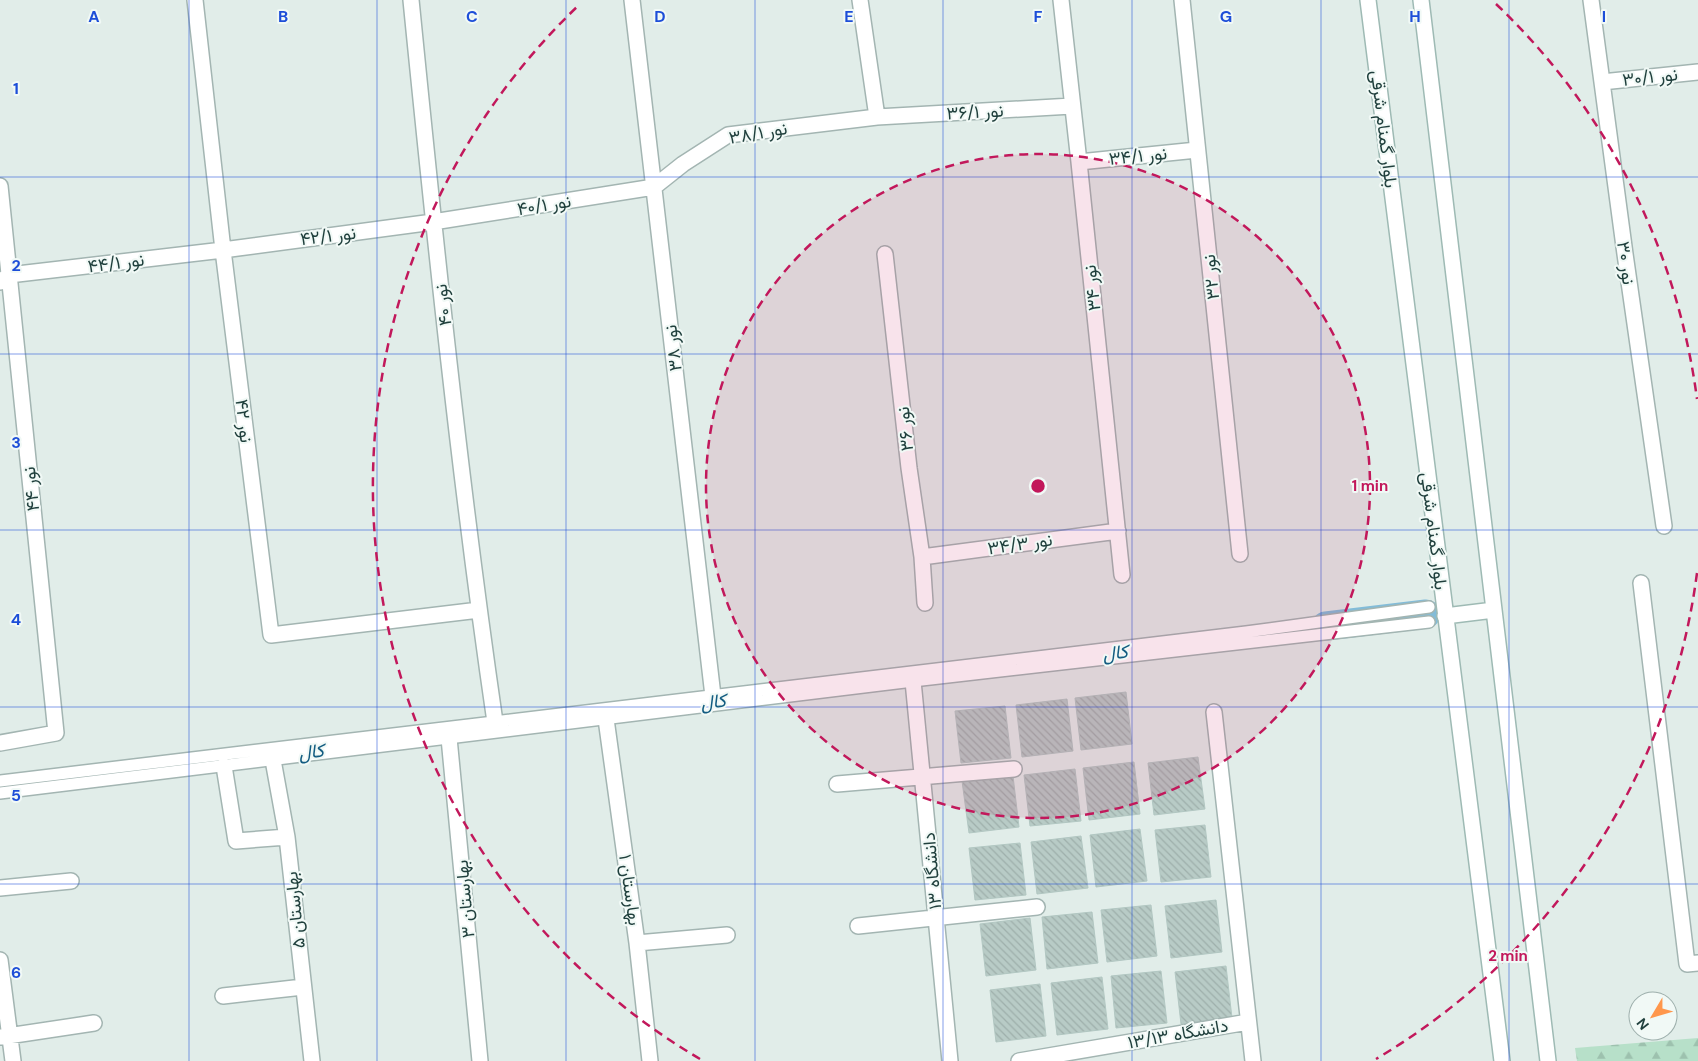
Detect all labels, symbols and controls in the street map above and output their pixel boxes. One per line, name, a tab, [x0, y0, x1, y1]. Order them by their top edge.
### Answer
text: A	[88, 6, 100, 27]
text: B	[278, 6, 288, 27]
text: C	[466, 6, 478, 27]
text: D	[654, 6, 666, 27]
text: E	[844, 6, 854, 27]
text: F	[1034, 6, 1043, 27]
text: G	[1220, 6, 1232, 27]
text: H	[1409, 6, 1421, 27]
text: I	[1602, 6, 1606, 27]
street label: نور ۳۰/۱	[1621, 62, 1679, 92]
street label: بلوار گمنام شرقی	[1365, 69, 1403, 189]
text: 1	[13, 78, 19, 99]
street label: نور ۳۶/۱	[946, 99, 1004, 125]
street label: نور ۳۸/۱	[727, 116, 789, 150]
street label: نور ۳۴/۱	[1108, 141, 1168, 171]
street label: نور ۴۰/۱	[515, 189, 573, 221]
street label: نور ۴۲/۱	[299, 221, 357, 251]
street label: نور ۳۰	[1611, 240, 1641, 286]
street label: نور ۴۴/۱	[86, 248, 146, 278]
street label: نور ۳۲	[1197, 253, 1225, 301]
text: 2	[11, 255, 21, 276]
street label: نور ۳۴	[1078, 264, 1106, 312]
street label: نور ۴۰	[429, 283, 457, 327]
street label: نور ۳۸	[658, 323, 688, 373]
street label: نور ۴۲	[229, 398, 259, 444]
street label: نور ۳۶	[891, 406, 919, 452]
text: 3	[11, 432, 21, 453]
street label: نور ۴۴	[17, 466, 45, 512]
street label: بلوار گمنام شرقی	[1415, 471, 1453, 591]
text: 1 min	[1352, 476, 1388, 496]
centre of rings	[1029, 477, 1047, 495]
street label: نور ۳۴/۳	[986, 528, 1054, 560]
text: 4	[11, 609, 21, 630]
water label: کال	[1101, 638, 1133, 666]
water label: کال	[699, 687, 731, 715]
water label: کال	[297, 737, 329, 765]
text: 5	[11, 785, 21, 806]
street label: دانشگاه ۱۳	[917, 831, 947, 911]
street label: بهارستان ۱	[613, 853, 647, 927]
street label: بهارستان ۳	[450, 859, 480, 939]
street label: بهارستان ۵	[279, 870, 311, 950]
text: 2 min	[1488, 946, 1528, 966]
text: 6	[11, 962, 21, 983]
north arrow	[1628, 991, 1678, 1041]
street label: دانشگاه ۱۳/۱۳	[1126, 1013, 1230, 1055]
text: N	[1633, 1014, 1653, 1034]

